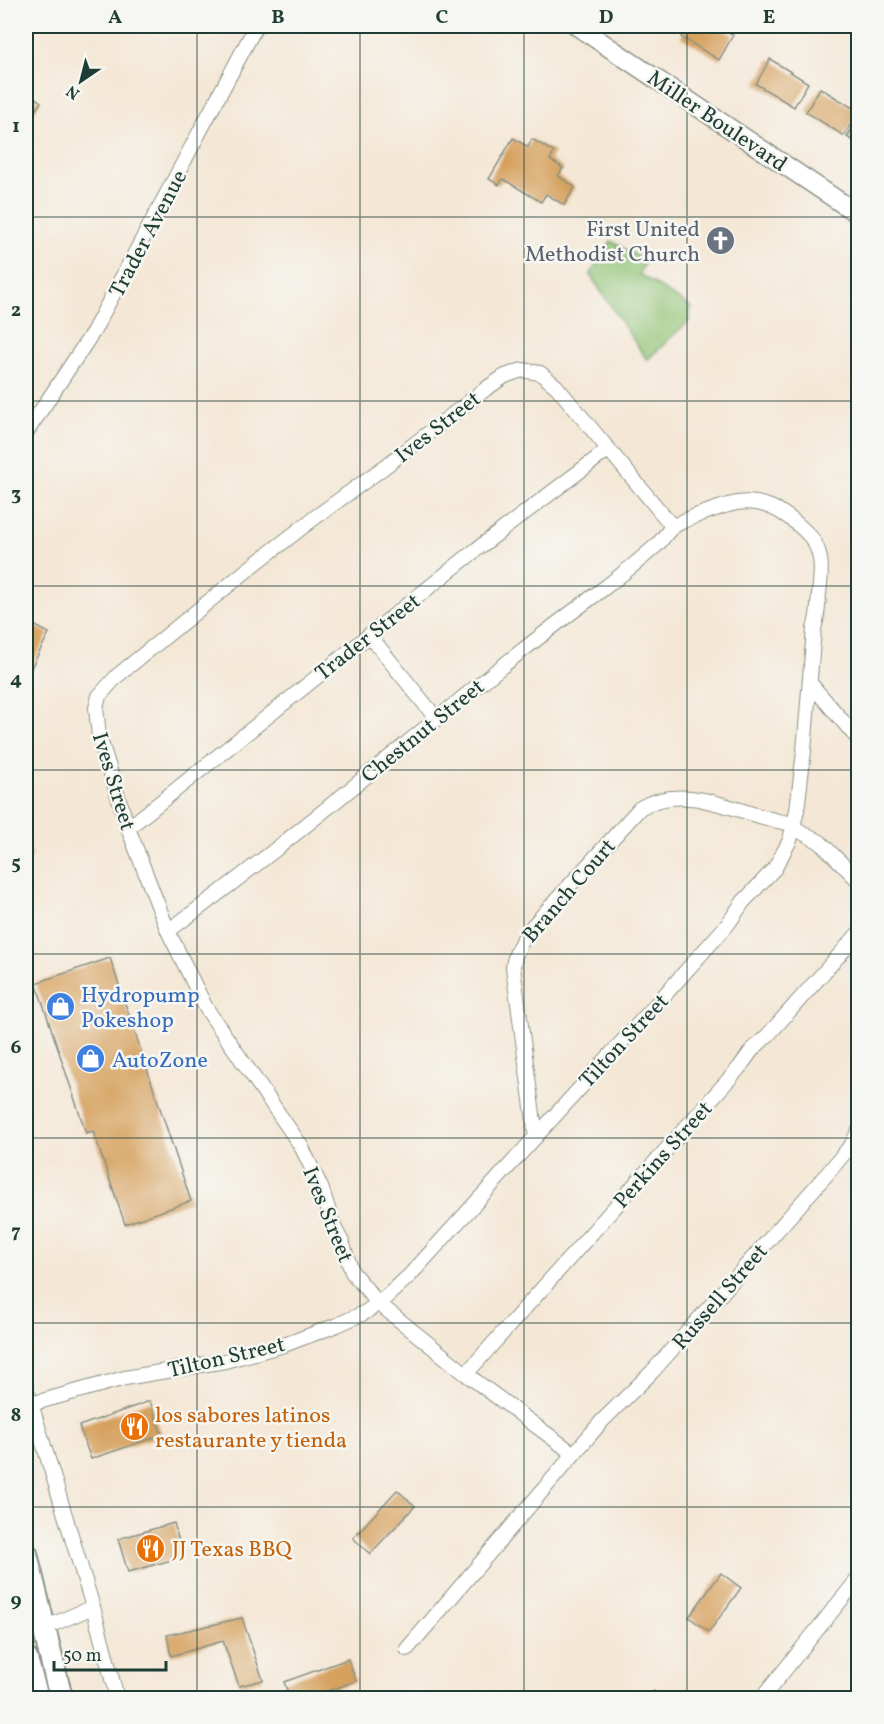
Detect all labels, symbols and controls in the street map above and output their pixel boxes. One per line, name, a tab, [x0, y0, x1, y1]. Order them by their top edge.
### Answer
text: A	[108, 4, 122, 32]
text: B	[271, 4, 285, 32]
text: C	[436, 4, 449, 32]
text: D	[599, 4, 613, 32]
text: E	[763, 4, 775, 32]
north arrow	[51, 51, 111, 111]
street label: Miller Boulevard	[640, 64, 793, 181]
text: N	[62, 79, 85, 104]
text: 1	[12, 113, 20, 141]
street label: Trader Avenue	[103, 165, 196, 304]
place label: First United Methodist Church	[525, 215, 700, 271]
church icon: First United Methodist Church	[705, 225, 737, 257]
text: 2	[11, 297, 21, 325]
street label: Ives Street	[389, 384, 488, 471]
text: 3	[11, 481, 21, 509]
street label: Trader Street	[309, 587, 428, 689]
text: 4	[10, 666, 22, 694]
street label: Chestnut Street	[355, 672, 492, 791]
street label: Ives Street	[83, 729, 142, 835]
street label: Branch Court	[516, 832, 624, 951]
text: 5	[11, 850, 21, 878]
place label: Hydropump Pokeshop	[81, 981, 200, 1037]
street label: Tilton Street	[573, 987, 677, 1096]
shop icon: Hydropump Pokeshop	[44, 991, 76, 1023]
text: 6	[11, 1034, 22, 1062]
shop icon: AutoZone	[75, 1043, 107, 1075]
place label: AutoZone	[112, 1046, 208, 1077]
street label: Perkins Street	[607, 1095, 721, 1216]
street label: Ives Street	[293, 1162, 360, 1268]
text: 7	[11, 1218, 21, 1246]
street label: Russell Street	[666, 1237, 776, 1358]
street label: Tilton Street	[165, 1330, 288, 1387]
place label: los sabores latinos restaurante y tienda	[155, 1401, 347, 1457]
text: 8	[11, 1402, 21, 1430]
restaurant icon: los sabores latinos restaurante y tienda	[118, 1411, 150, 1443]
restaurant icon: JJ Texas BBQ	[135, 1532, 167, 1564]
place label: JJ Texas BBQ	[172, 1535, 293, 1566]
text: 9	[10, 1587, 22, 1615]
scale bar	[54, 1634, 166, 1672]
text: 50 m	[63, 1644, 102, 1669]

